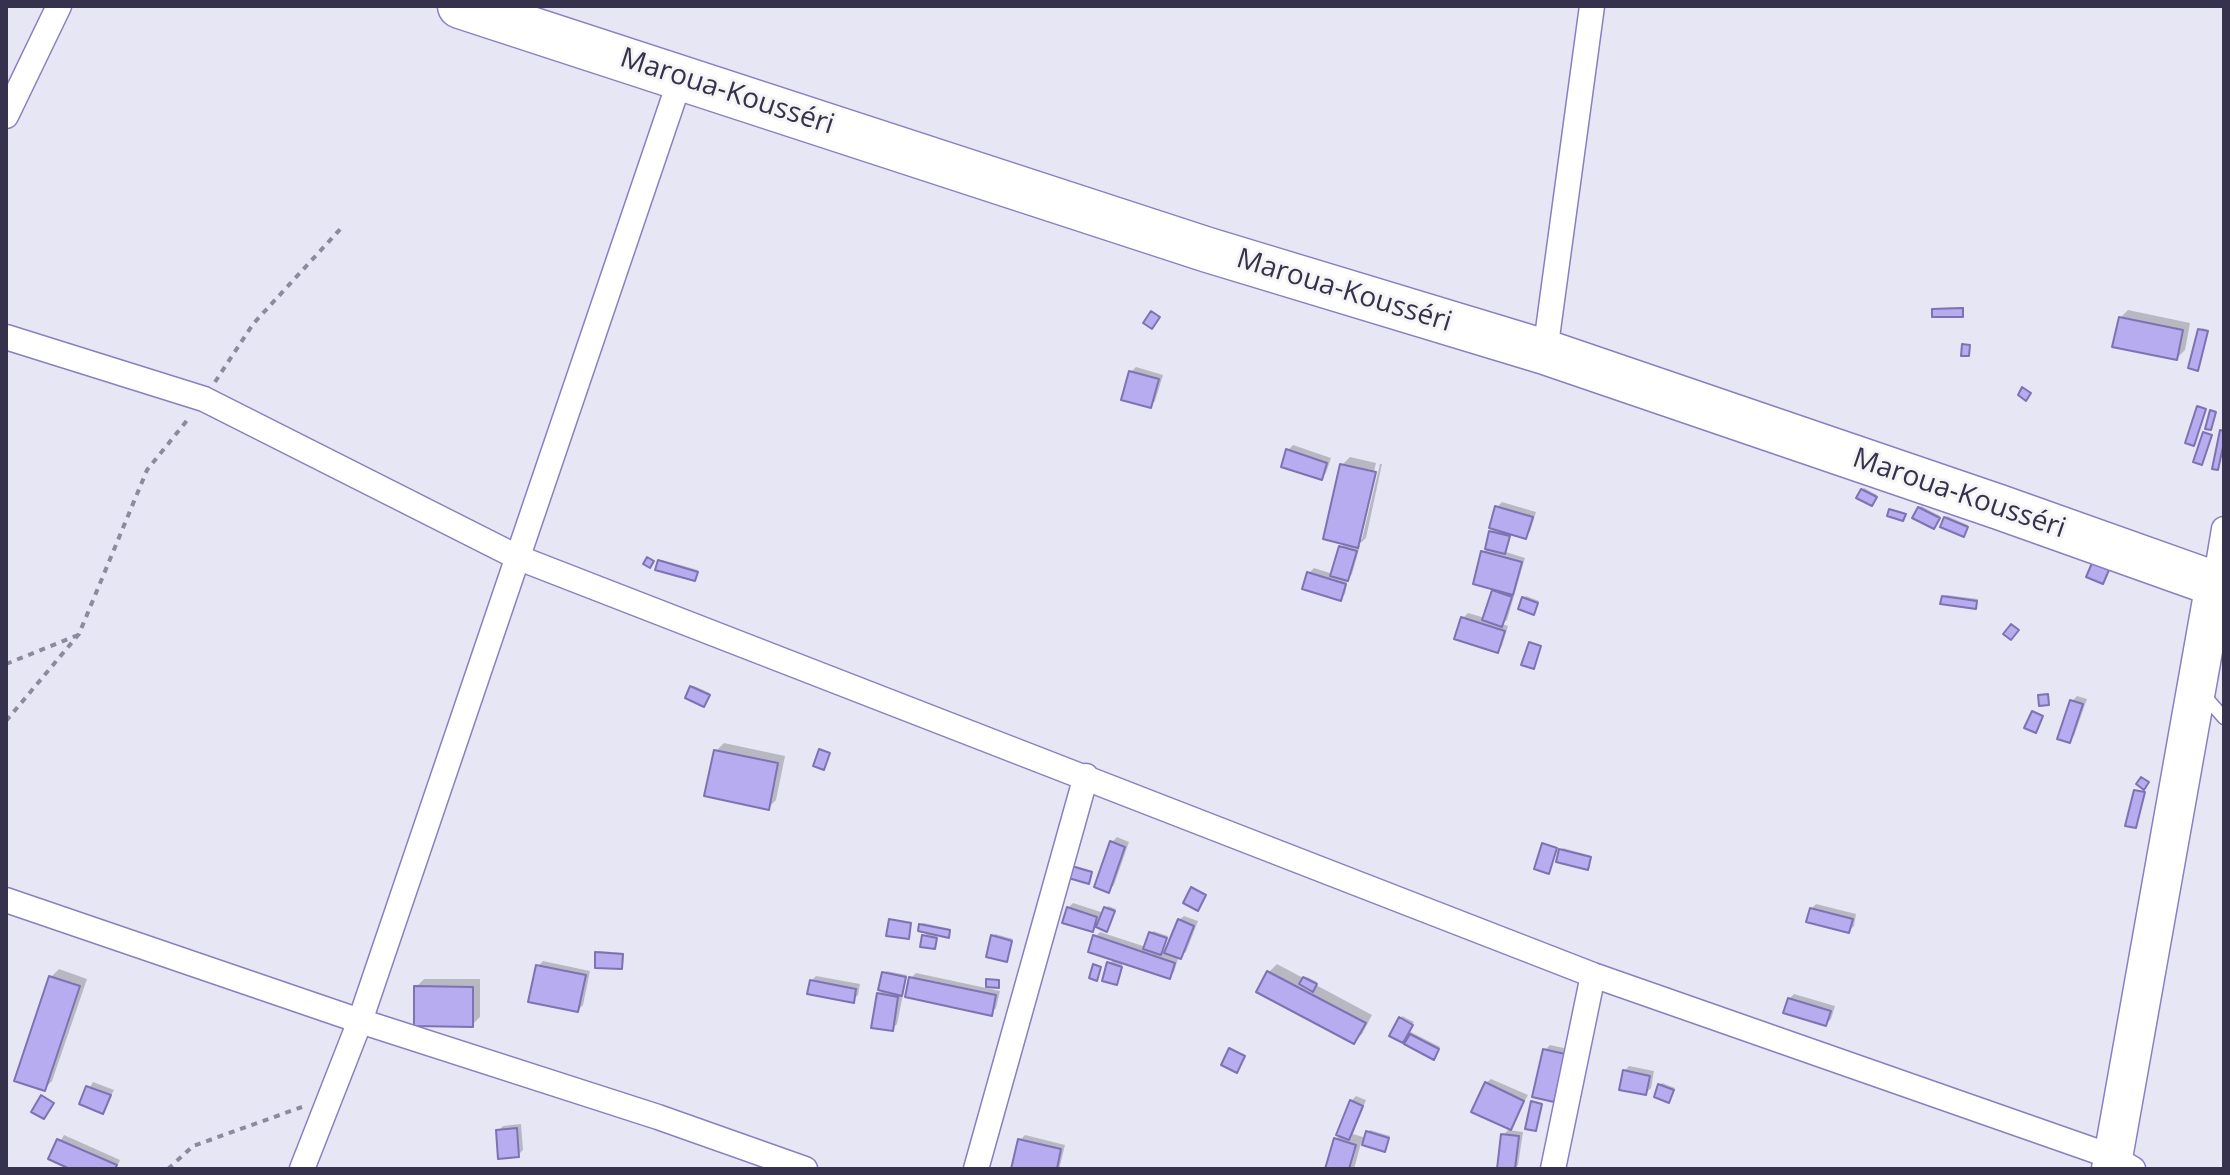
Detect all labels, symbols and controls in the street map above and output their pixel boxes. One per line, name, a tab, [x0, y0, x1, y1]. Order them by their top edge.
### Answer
street label: Maroua-Kousséri	[616, 42, 838, 142]
street label: Maroua-Kousséri	[1233, 242, 1455, 340]
street label: Maroua-Kousséri	[1848, 442, 2070, 546]

